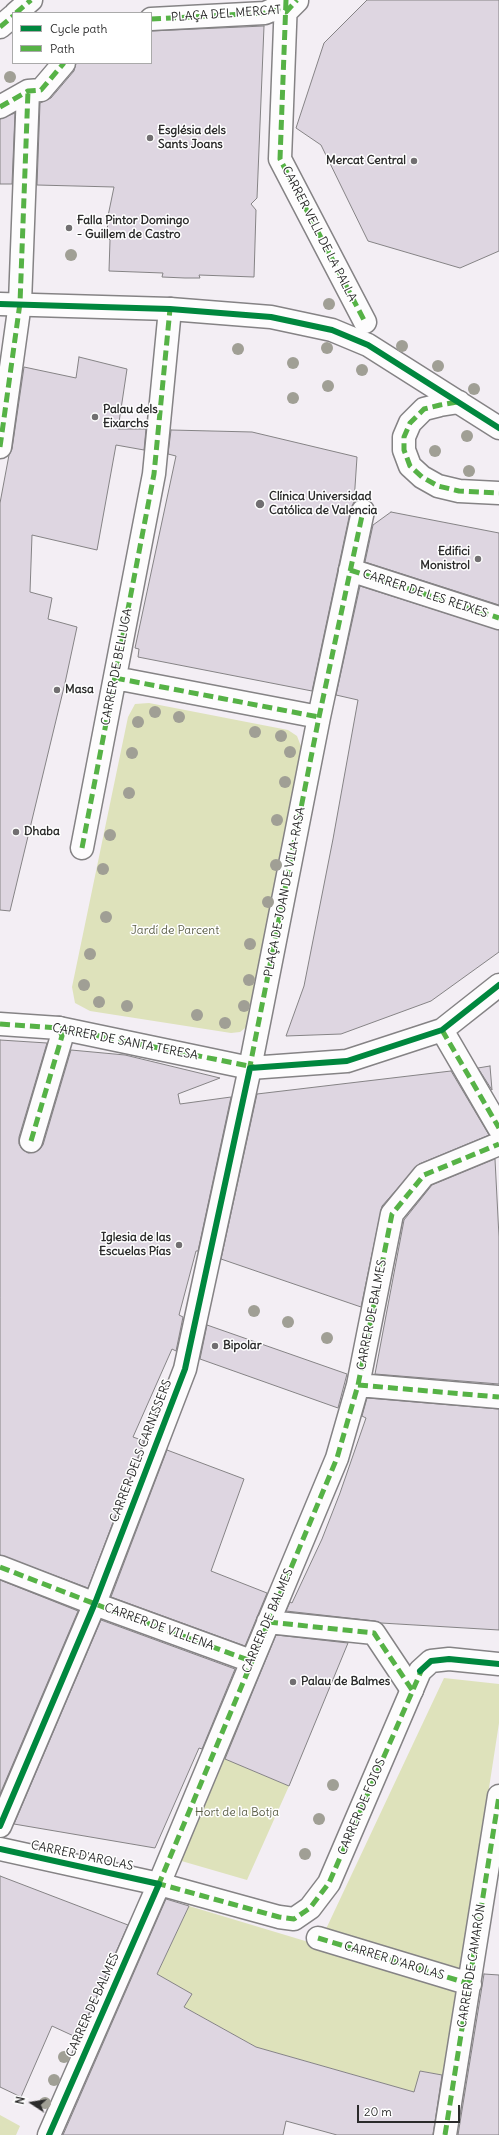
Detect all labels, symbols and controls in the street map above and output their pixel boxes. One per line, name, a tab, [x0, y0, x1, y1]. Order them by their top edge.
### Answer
street label: PLAÇA DEL MERCAT	[170, 3, 282, 25]
legend	[12, 12, 152, 64]
text: Cycle path	[50, 21, 107, 36]
text: Path	[50, 41, 75, 56]
place label: Església dels Sants Joans	[158, 124, 226, 152]
marker: Església dels Sants Joans	[145, 133, 155, 143]
place label: Mercat Central	[326, 154, 406, 168]
marker: Mercat Central	[409, 156, 419, 166]
street label: CARRER VELL DE LA PALLA	[279, 164, 359, 304]
place label: Falla Pintor Domingo - Guillem de Castro	[77, 214, 189, 242]
marker: Falla Pintor Domingo - Guillem de Castro	[64, 223, 74, 233]
place label: Palau dels Eixarchs	[103, 403, 158, 431]
marker: Palau dels Eixarchs	[90, 412, 100, 422]
place label: Clínica Universidad Católica de Valencia	[269, 490, 377, 518]
marker: Clínica Universidad Católica de Valencia	[254, 498, 266, 510]
place label: Edifici Monistrol	[420, 545, 470, 573]
marker: Edifici Monistrol	[473, 554, 483, 564]
street label: CARRER DE LES REIXES	[361, 567, 489, 621]
street label: CARRER DE BELLUGA	[99, 607, 135, 727]
place label: Masa	[65, 683, 94, 697]
marker: Masa	[52, 685, 62, 695]
street label: PLAÇA DE JOAN DE VILA-RASA	[261, 806, 309, 978]
place label: Dhaba	[24, 825, 60, 839]
marker: Dhaba	[11, 827, 21, 837]
park label: Jardí de Parcent	[131, 924, 219, 938]
street label: CARRER DE SANTA TERESA	[51, 1021, 199, 1063]
place label: Iglesia de las Escuelas Pías	[99, 1231, 171, 1259]
marker: Iglesia de las Escuelas Pías	[174, 1240, 184, 1250]
street label: CARRER DE BALMES	[354, 1259, 390, 1371]
place label: Bipolar	[223, 1339, 262, 1353]
marker: Bipolar	[210, 1341, 220, 1351]
street label: CARRER DELS CARNISSERS	[107, 1378, 175, 1524]
street label: CARRER DE BALMES	[239, 1566, 297, 1676]
street label: CARRER DE VILLENA	[102, 1600, 216, 1654]
place label: Palau de Balmes	[301, 1675, 390, 1689]
marker: Palau de Balmes	[288, 1677, 298, 1687]
street label: CARRER DE FOIOS	[335, 1756, 389, 1858]
park label: Hort de la Botja	[195, 1806, 279, 1820]
street label: CARRER D'AROLAS	[30, 1838, 134, 1874]
street label: CARRER DE CAMARÓN	[455, 1903, 489, 2029]
street label: CARRER D'AROLAS	[342, 1939, 446, 1983]
street label: CARRER DE BALMES	[64, 1951, 122, 2059]
north arrow	[12, 2083, 52, 2123]
text: N	[13, 2095, 28, 2106]
scale bar	[359, 2097, 462, 2123]
text: 20 m	[364, 2104, 392, 2119]

